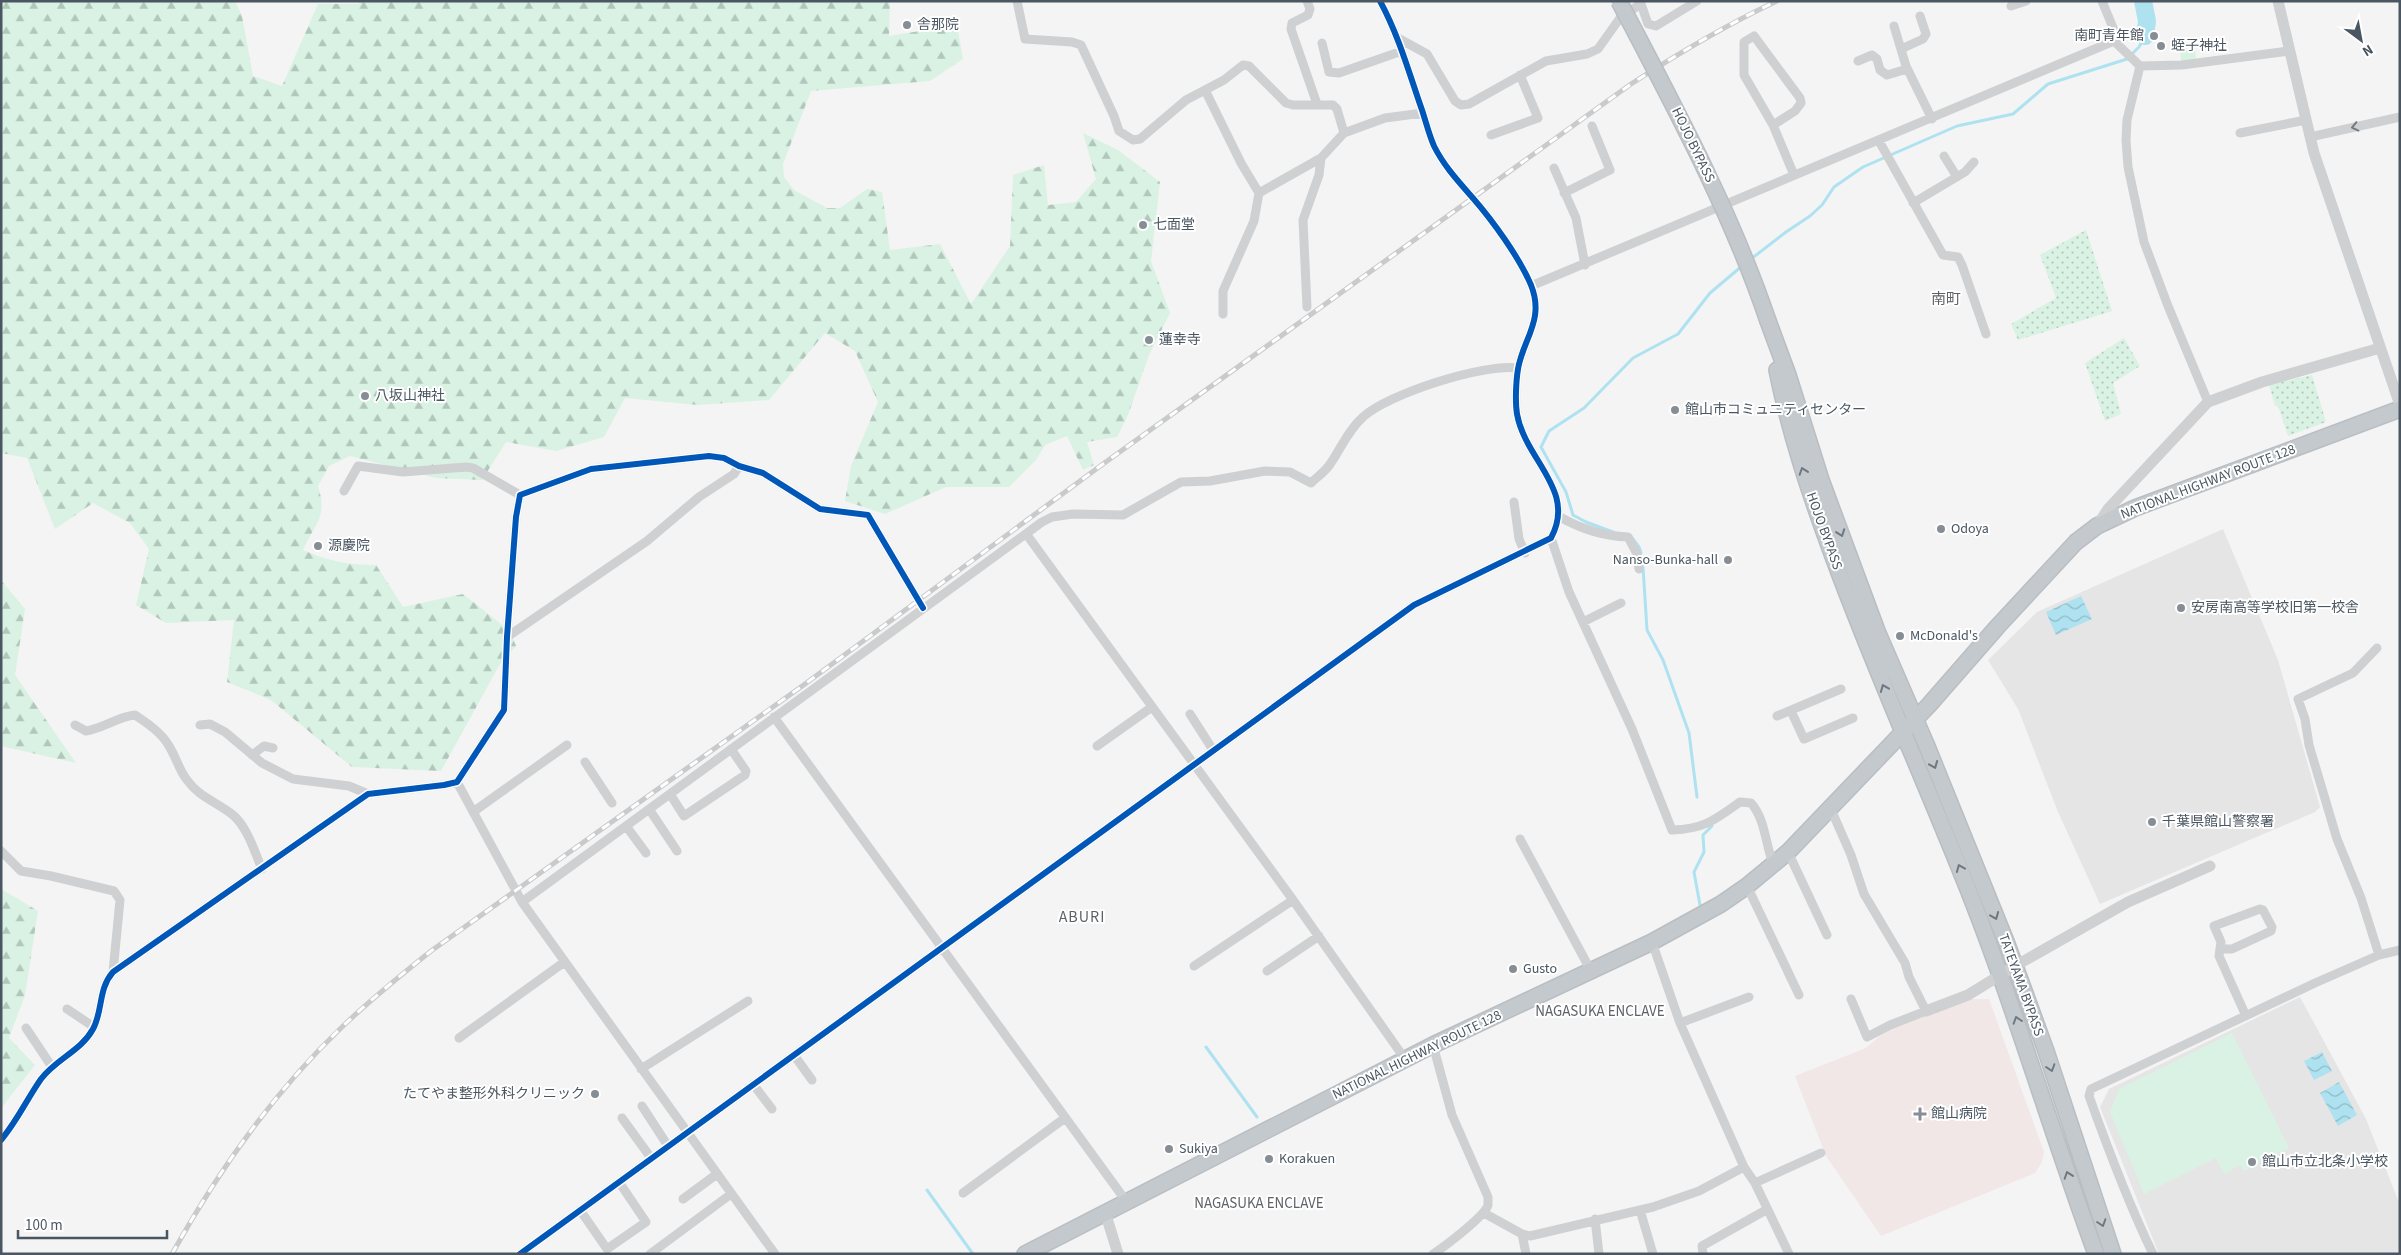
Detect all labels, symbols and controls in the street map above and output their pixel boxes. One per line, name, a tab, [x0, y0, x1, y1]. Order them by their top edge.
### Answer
place label: 舎那院	[917, 15, 959, 35]
north arrow	[2336, 15, 2386, 65]
marker: 舎那院	[901, 19, 913, 31]
place label: 南町青年館	[2074, 26, 2144, 46]
marker: 南町青年館	[2148, 30, 2160, 42]
place label: 蛭子神社	[2171, 36, 2227, 56]
text: N	[2358, 39, 2377, 61]
marker: 蛭子神社	[2155, 40, 2167, 52]
street label: HOJO BYPASS	[1666, 104, 1720, 186]
one-way arrow	[2351, 121, 2360, 132]
place label: 七面堂	[1153, 215, 1195, 235]
marker: 七面堂	[1137, 219, 1149, 231]
district label: 南町	[1931, 289, 1961, 310]
place label: 蓮幸寺	[1159, 330, 1201, 350]
marker: 蓮幸寺	[1143, 334, 1155, 346]
place label: 八坂山神社	[375, 386, 445, 406]
marker: 八坂山神社	[359, 390, 371, 402]
place label: 館山市コミュニティセンター	[1685, 400, 1866, 420]
marker: 館山市コミュニティセンター	[1669, 404, 1681, 416]
street label: NATIONAL HIGHWAY ROUTE 128	[2118, 439, 2298, 525]
one-way arrow	[1799, 467, 1809, 475]
street label: HOJO BYPASS	[1801, 490, 1847, 572]
place label: Odoya	[1951, 519, 1989, 539]
marker: Odoya	[1935, 523, 1947, 535]
one-way arrow	[1835, 528, 1845, 537]
place label: 源慶院	[328, 536, 370, 556]
marker: 源慶院	[312, 540, 324, 552]
place label: Nanso-Bunka-hall	[1613, 550, 1718, 570]
marker: Nanso-Bunka-hall	[1722, 554, 1734, 566]
place label: 安房南高等学校旧第一校舎	[2191, 598, 2359, 618]
marker: 安房南高等学校旧第一校舎	[2175, 602, 2187, 614]
place label: McDonald's	[1910, 626, 1978, 646]
marker: McDonald's	[1894, 630, 1906, 642]
one-way arrow	[1880, 684, 1890, 693]
one-way arrow	[1928, 760, 1939, 769]
place label: 千葉県館山警察署	[2162, 812, 2274, 832]
marker: 千葉県館山警察署	[2146, 816, 2158, 828]
one-way arrow	[1956, 864, 1966, 873]
district label: ABURI	[1059, 906, 1105, 928]
one-way arrow	[1989, 911, 2000, 920]
street label: TATEYAMA BYPASS	[1993, 931, 2049, 1039]
place label: Gusto	[1523, 959, 1557, 979]
marker: Gusto	[1507, 963, 1519, 975]
district label: NAGASUKA ENCLAVE	[1535, 1001, 1665, 1022]
street label: NATIONAL HIGHWAY ROUTE 128	[1329, 1005, 1505, 1105]
one-way arrow	[2013, 1017, 2023, 1025]
one-way arrow	[2046, 1064, 2056, 1072]
place label: たてやま整形外科クリニック	[403, 1084, 585, 1104]
marker: たてやま整形外科クリニック	[589, 1088, 601, 1100]
place label: 館山病院	[1931, 1104, 1987, 1124]
marker: 館山病院	[1913, 1107, 1927, 1121]
place label: Sukiya	[1179, 1139, 1218, 1159]
marker: Sukiya	[1163, 1143, 1175, 1155]
place label: Korakuen	[1279, 1149, 1335, 1169]
place label: 館山市立北条小学校	[2262, 1152, 2388, 1172]
marker: Korakuen	[1263, 1153, 1275, 1165]
marker: 館山市立北条小学校	[2246, 1156, 2258, 1168]
one-way arrow	[2064, 1171, 2074, 1179]
district label: NAGASUKA ENCLAVE	[1194, 1193, 1324, 1214]
scale bar	[18, 1208, 166, 1240]
text: 100 m	[25, 1215, 63, 1236]
one-way arrow	[2097, 1218, 2107, 1226]

